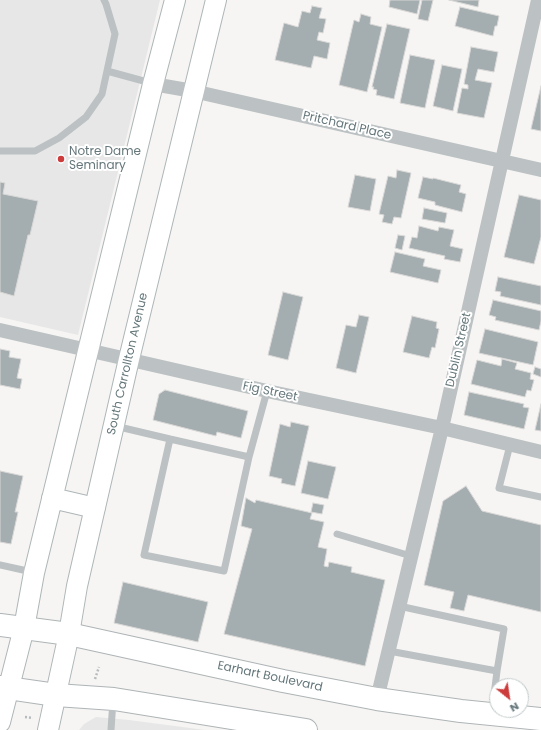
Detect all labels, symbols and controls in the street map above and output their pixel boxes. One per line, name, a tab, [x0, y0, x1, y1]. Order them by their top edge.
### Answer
street label: Pritchard Place	[301, 109, 393, 143]
place label: Notre Dame Seminary	[69, 145, 141, 173]
marker: Notre Dame Seminary	[56, 154, 66, 164]
street label: South Carrollton Avenue	[105, 291, 151, 437]
street label: Dublin Street	[443, 311, 475, 389]
street label: Fig Street	[241, 379, 299, 405]
street label: Earhart Boulevard	[216, 659, 324, 695]
north arrow	[489, 678, 529, 718]
text: N	[507, 699, 522, 717]

